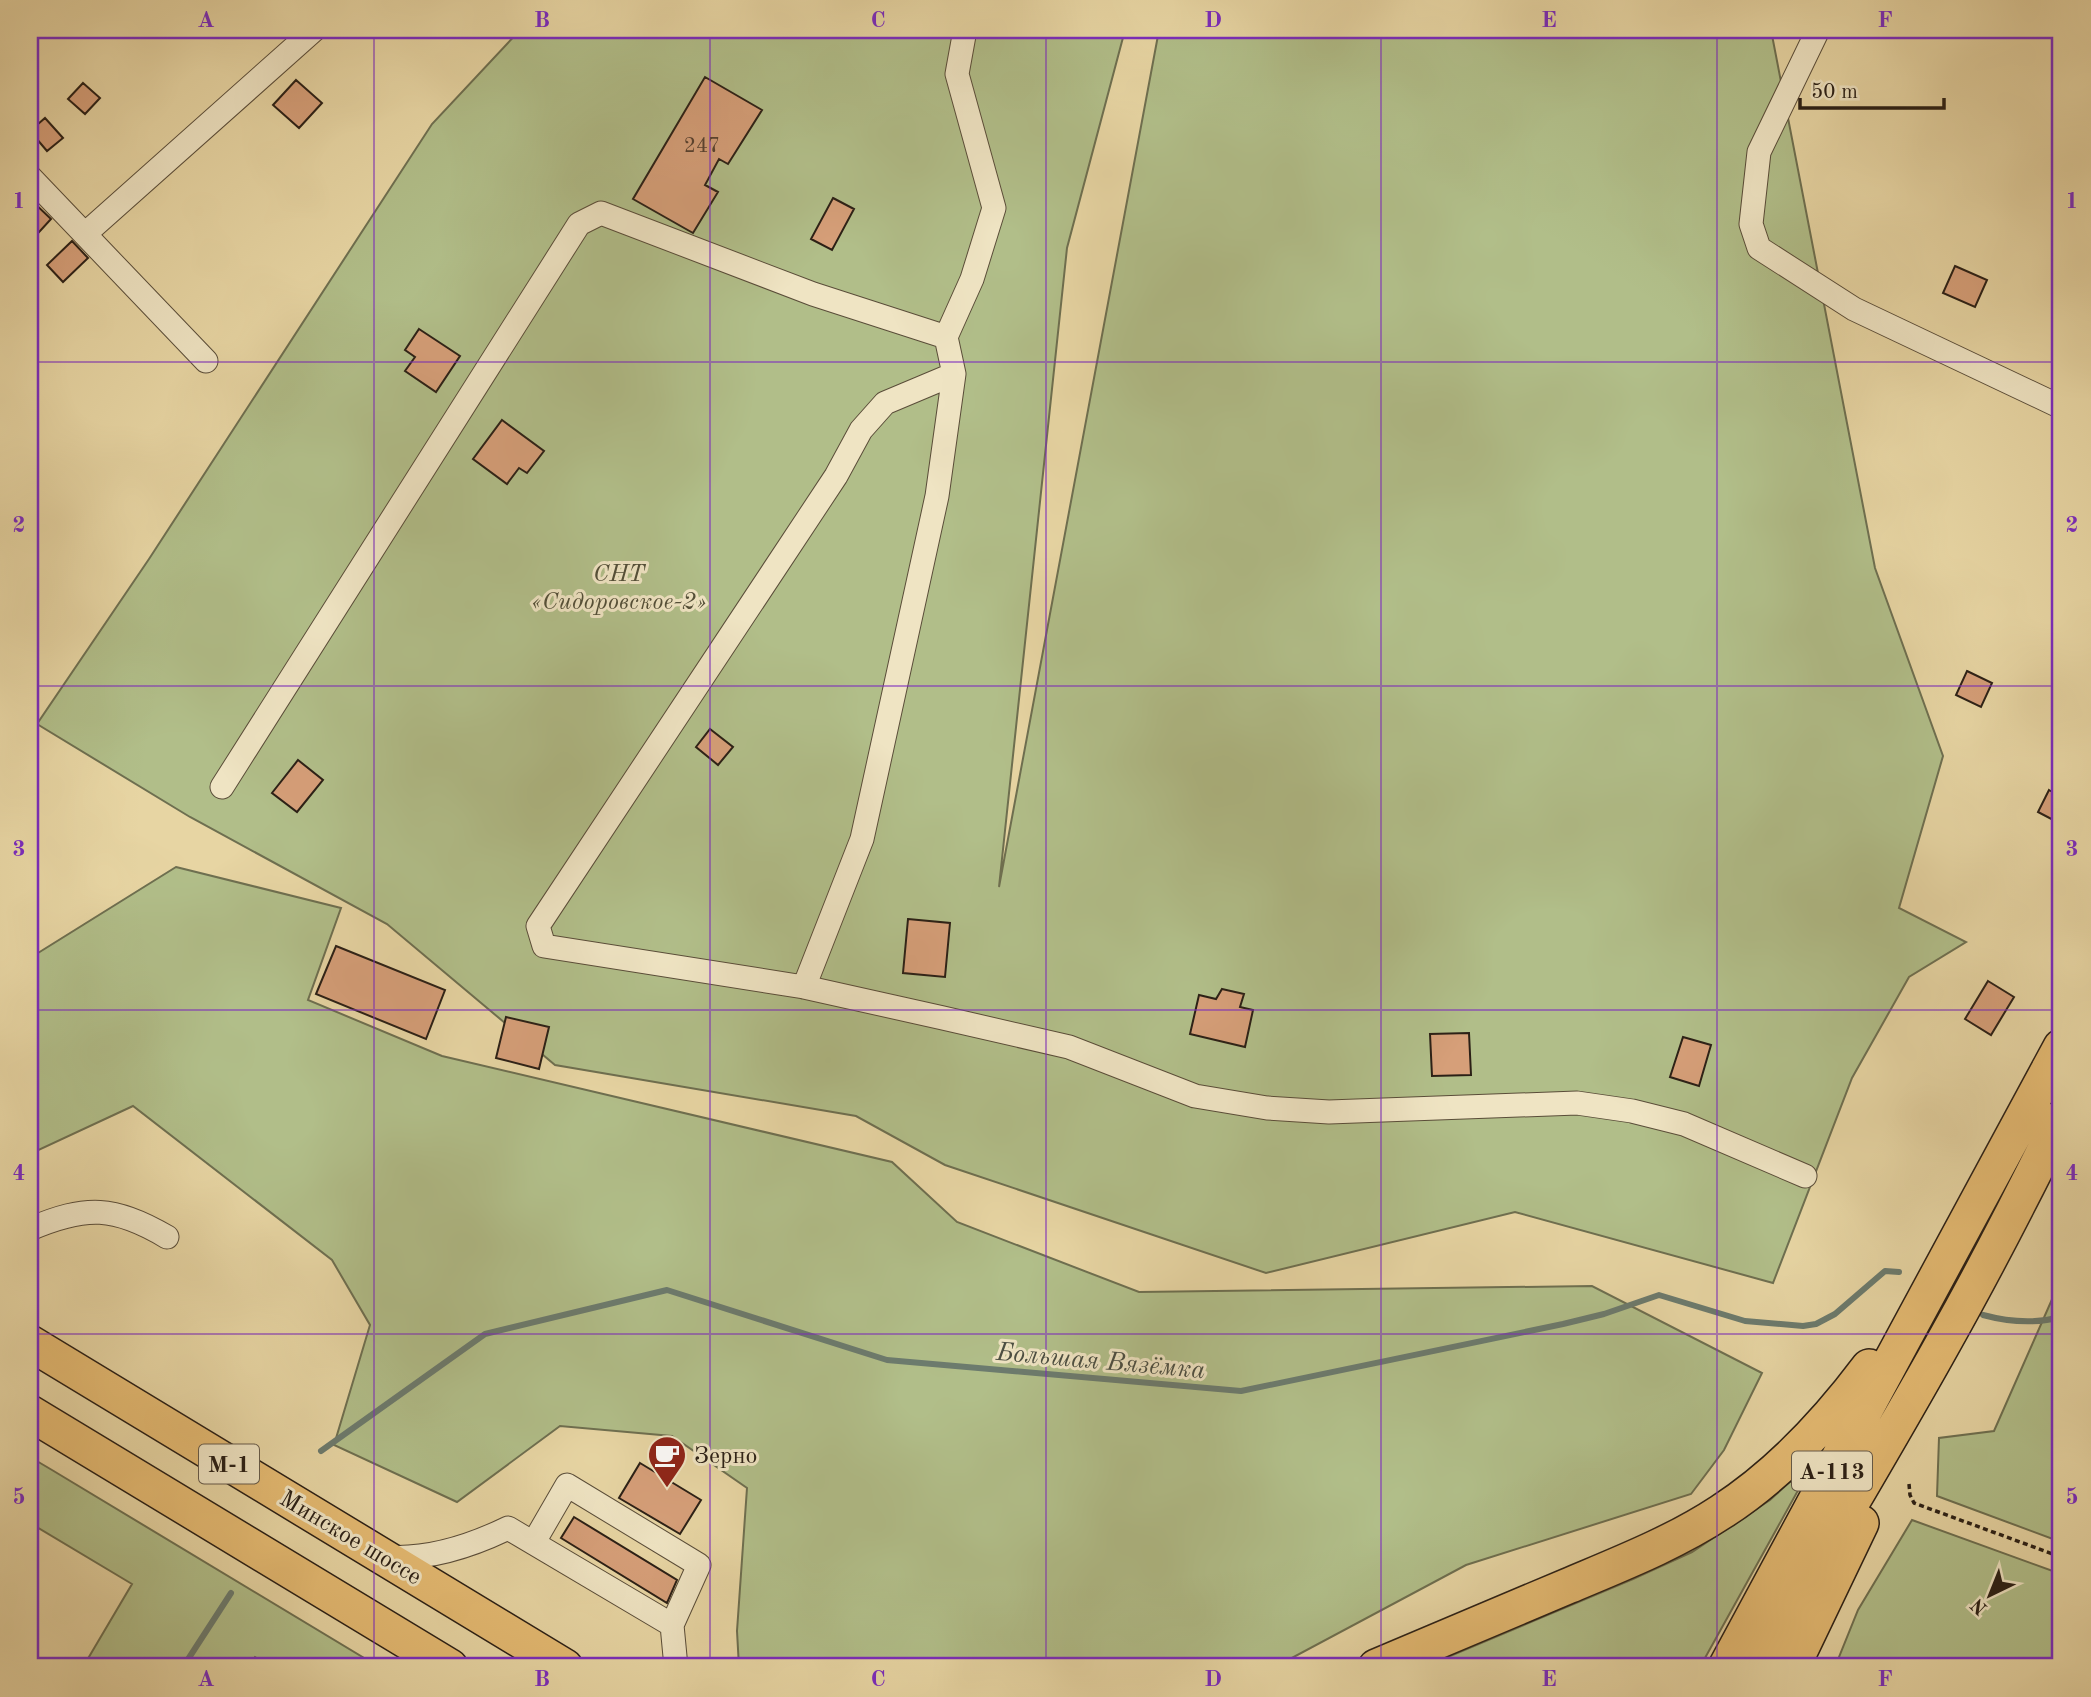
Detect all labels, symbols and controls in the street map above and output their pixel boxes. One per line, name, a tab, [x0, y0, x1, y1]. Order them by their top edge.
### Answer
text: A	[197, 9, 215, 32]
text: B	[534, 9, 550, 32]
text: C	[870, 9, 886, 32]
text: D	[1204, 9, 1222, 32]
text: E	[1541, 9, 1557, 32]
text: F	[1877, 9, 1893, 32]
scale bar	[1800, 66, 1944, 110]
text: 50 m	[1811, 82, 1858, 103]
house number: 247	[684, 136, 720, 157]
text: 1	[12, 190, 26, 213]
text: 1	[2065, 190, 2079, 213]
text: 2	[12, 514, 26, 537]
text: 2	[2065, 514, 2079, 537]
park label: СНТ «Сидоровское-2»	[531, 563, 707, 615]
text: 3	[12, 838, 26, 861]
text: 3	[2065, 838, 2079, 861]
text: 4	[12, 1162, 26, 1185]
text: 4	[2065, 1162, 2079, 1185]
water label: Большая Вязёмка	[994, 1340, 1206, 1384]
cafe icon: Зерно	[646, 1434, 688, 1489]
road number: М-1	[199, 1444, 259, 1484]
place label: Зерно	[694, 1445, 758, 1469]
road number: А-113	[1792, 1452, 1872, 1490]
text: 5	[12, 1486, 26, 1509]
text: 5	[2065, 1486, 2079, 1509]
street label: Минское шоссе	[275, 1487, 425, 1590]
north arrow	[1954, 1560, 2024, 1630]
text: N	[1968, 1593, 1992, 1618]
text: A	[197, 1668, 215, 1691]
text: B	[534, 1668, 550, 1691]
text: C	[870, 1668, 886, 1691]
text: D	[1204, 1668, 1222, 1691]
text: E	[1541, 1668, 1557, 1691]
text: F	[1877, 1668, 1893, 1691]

